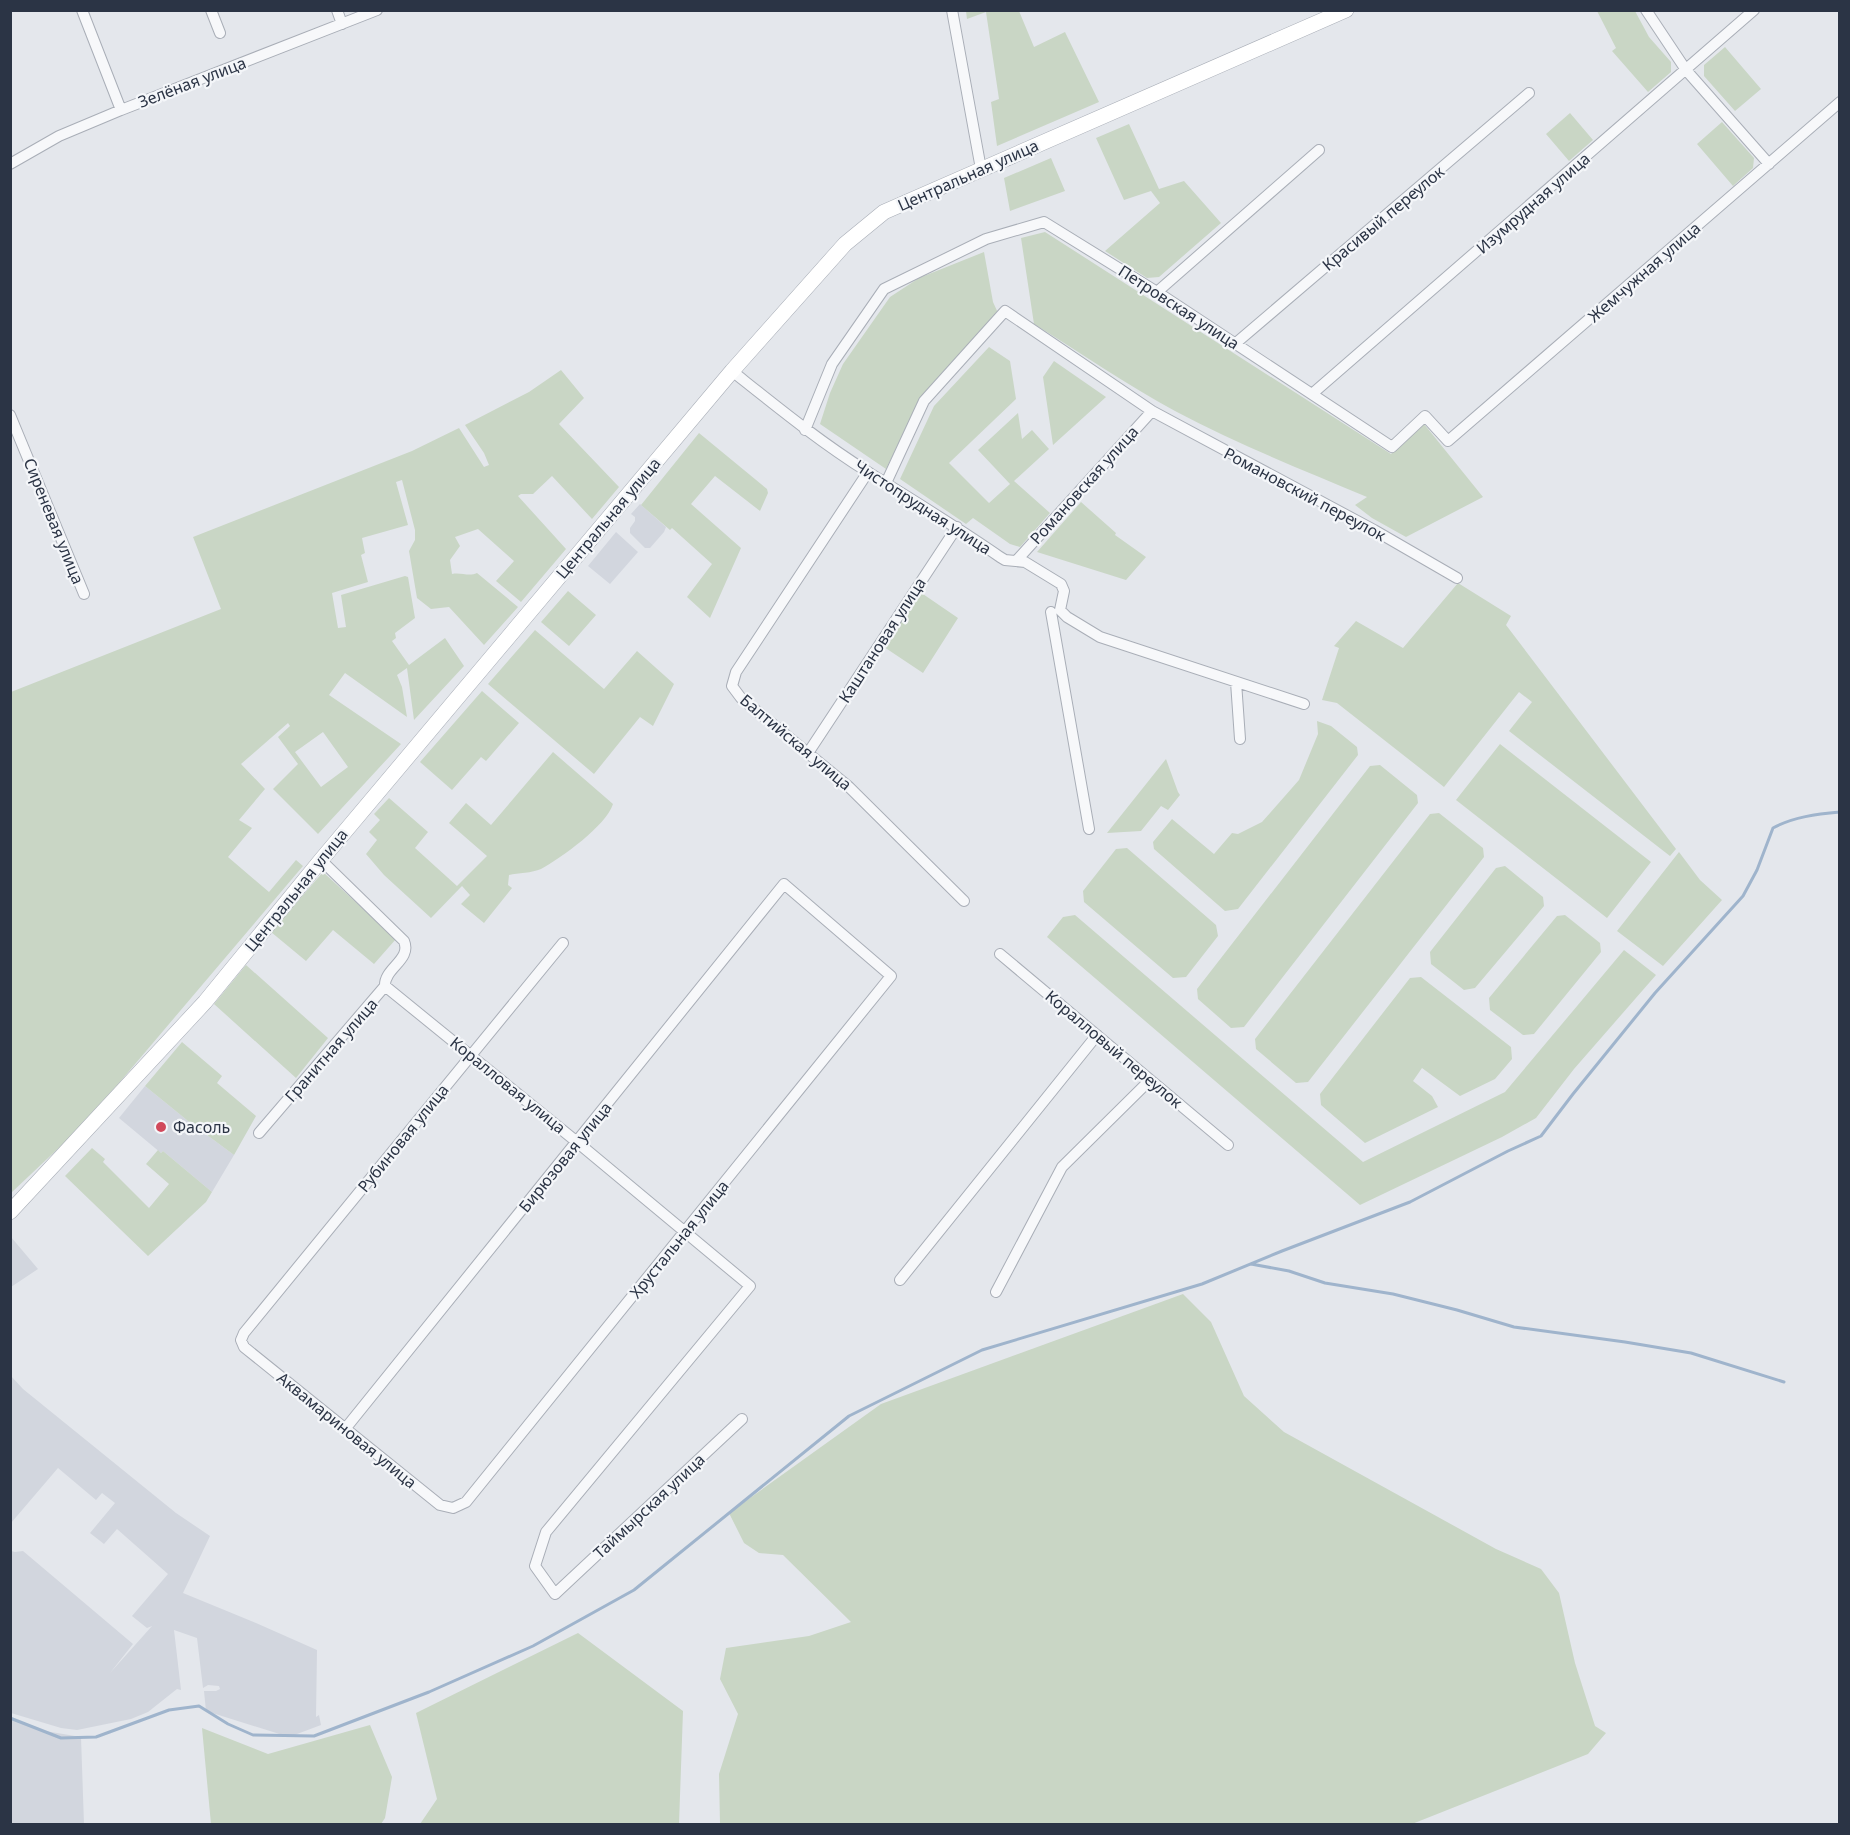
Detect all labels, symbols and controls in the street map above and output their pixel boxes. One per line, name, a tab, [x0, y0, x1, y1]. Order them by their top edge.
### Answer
street label: Зелёная улица	[135, 51, 249, 113]
street label: Центральная улица	[894, 134, 1042, 216]
street label: Изумрудная улица	[1471, 147, 1595, 259]
street label: Красивый переулок	[1317, 160, 1449, 276]
street label: Жемчужная улица	[1583, 217, 1705, 327]
street label: Петровская улица	[1114, 260, 1244, 354]
street label: Романовская улица	[1025, 421, 1143, 549]
street label: Романовский переулок	[1220, 442, 1390, 546]
street label: Центральная улица	[551, 453, 665, 583]
street label: Сиреневая улица	[19, 455, 89, 587]
street label: Чистопрудная улица	[850, 455, 996, 559]
street label: Каштановая улица	[833, 573, 931, 707]
street label: Балтийская улица	[736, 689, 856, 795]
street label: Центральная улица	[240, 824, 352, 956]
street label: Коралловый переулок	[1041, 985, 1188, 1113]
street label: Гранитная улица	[280, 993, 382, 1107]
street label: Коралловая улица	[446, 1032, 570, 1138]
street label: Рубиновая улица	[353, 1079, 453, 1197]
street label: Бирюзовая улица	[514, 1097, 616, 1217]
place label: Фасоль	[173, 1116, 230, 1138]
marker: Фасоль	[154, 1120, 168, 1134]
street label: Хрустальная улица	[624, 1175, 734, 1303]
street label: Аквамариновая улица	[273, 1367, 421, 1493]
street label: Таймырская улица	[588, 1449, 710, 1563]

